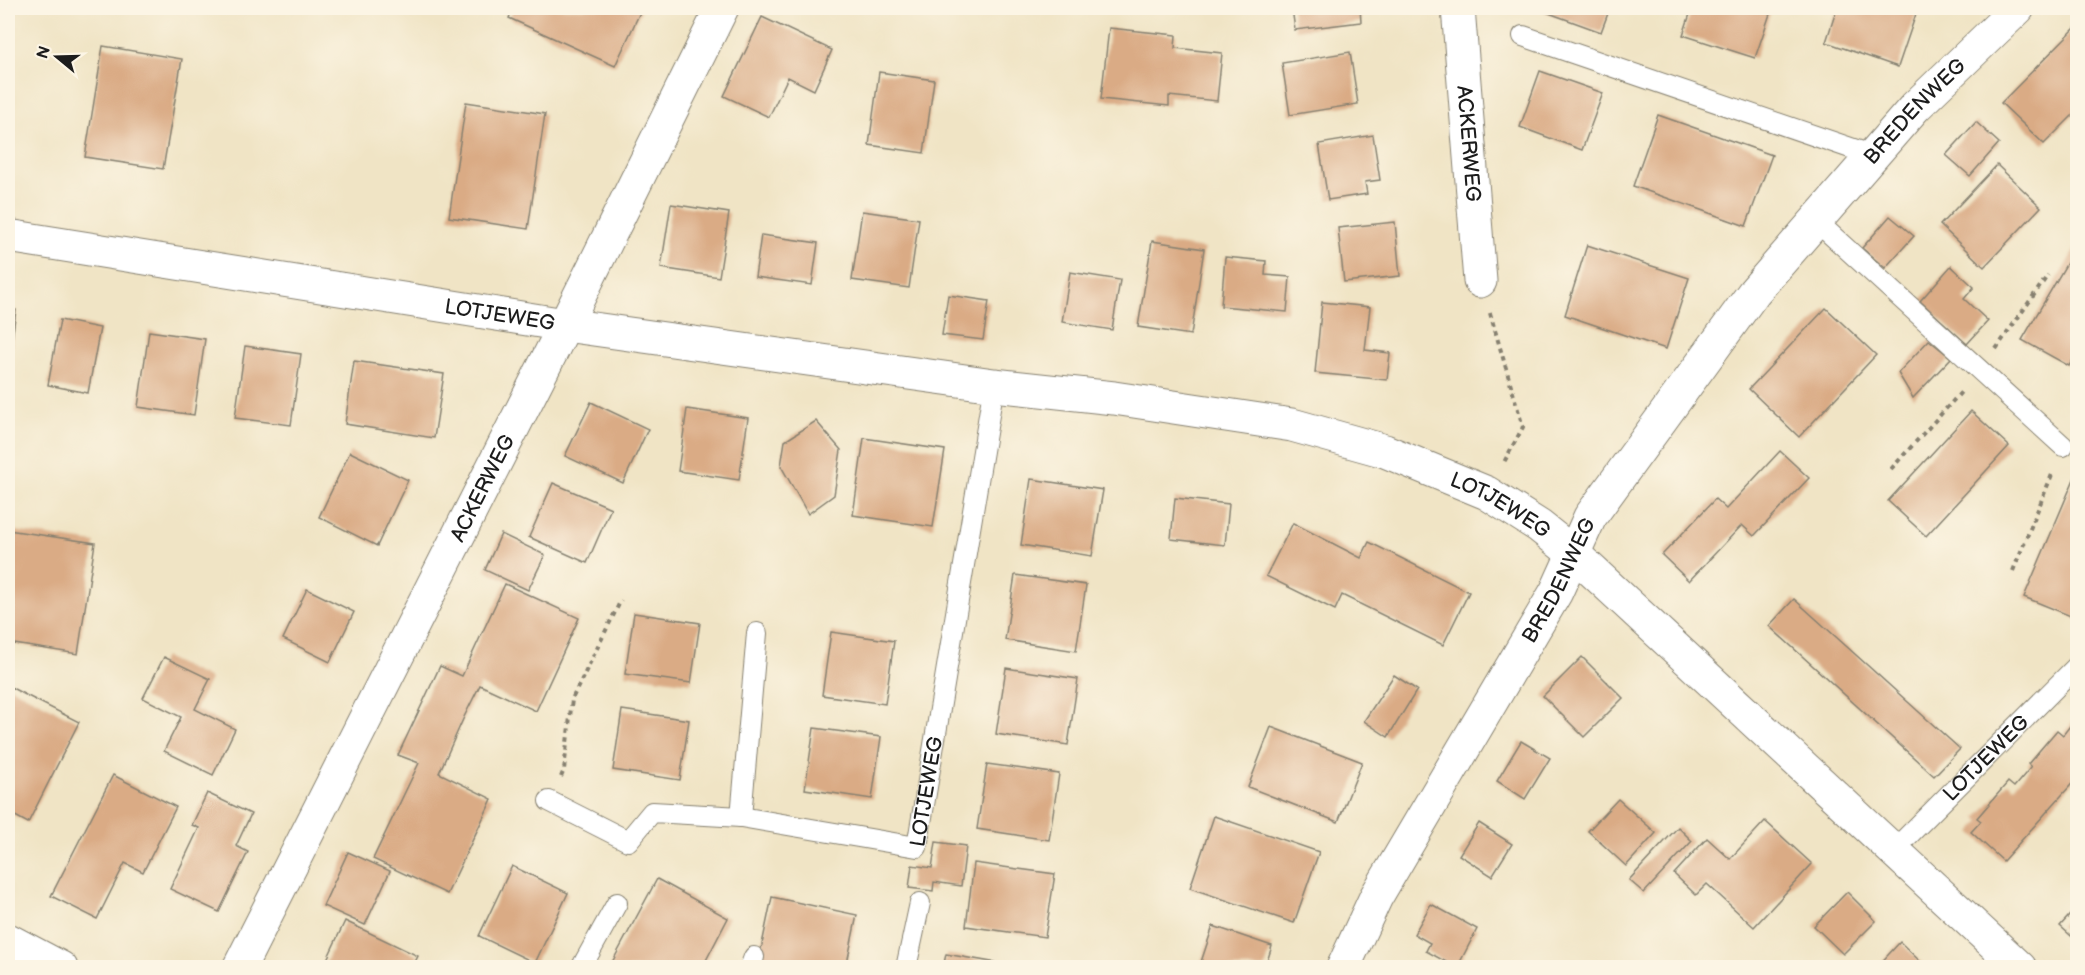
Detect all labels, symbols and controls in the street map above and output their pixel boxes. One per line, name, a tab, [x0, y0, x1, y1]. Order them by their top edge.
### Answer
north arrow	[27, 27, 87, 87]
text: N	[33, 44, 55, 61]
street label: BREDENWEG	[1858, 53, 1971, 169]
street label: ACKERWEG	[1452, 84, 1486, 203]
street label: LOTJEWEG	[443, 293, 557, 336]
street label: ACKERWEG	[445, 430, 520, 546]
street label: LOTJEWEG	[1447, 467, 1556, 543]
street label: BREDENWEG	[1516, 514, 1600, 647]
street label: LOTJEWEG	[1938, 709, 2034, 806]
street label: LOTJEWEG	[905, 734, 948, 849]

